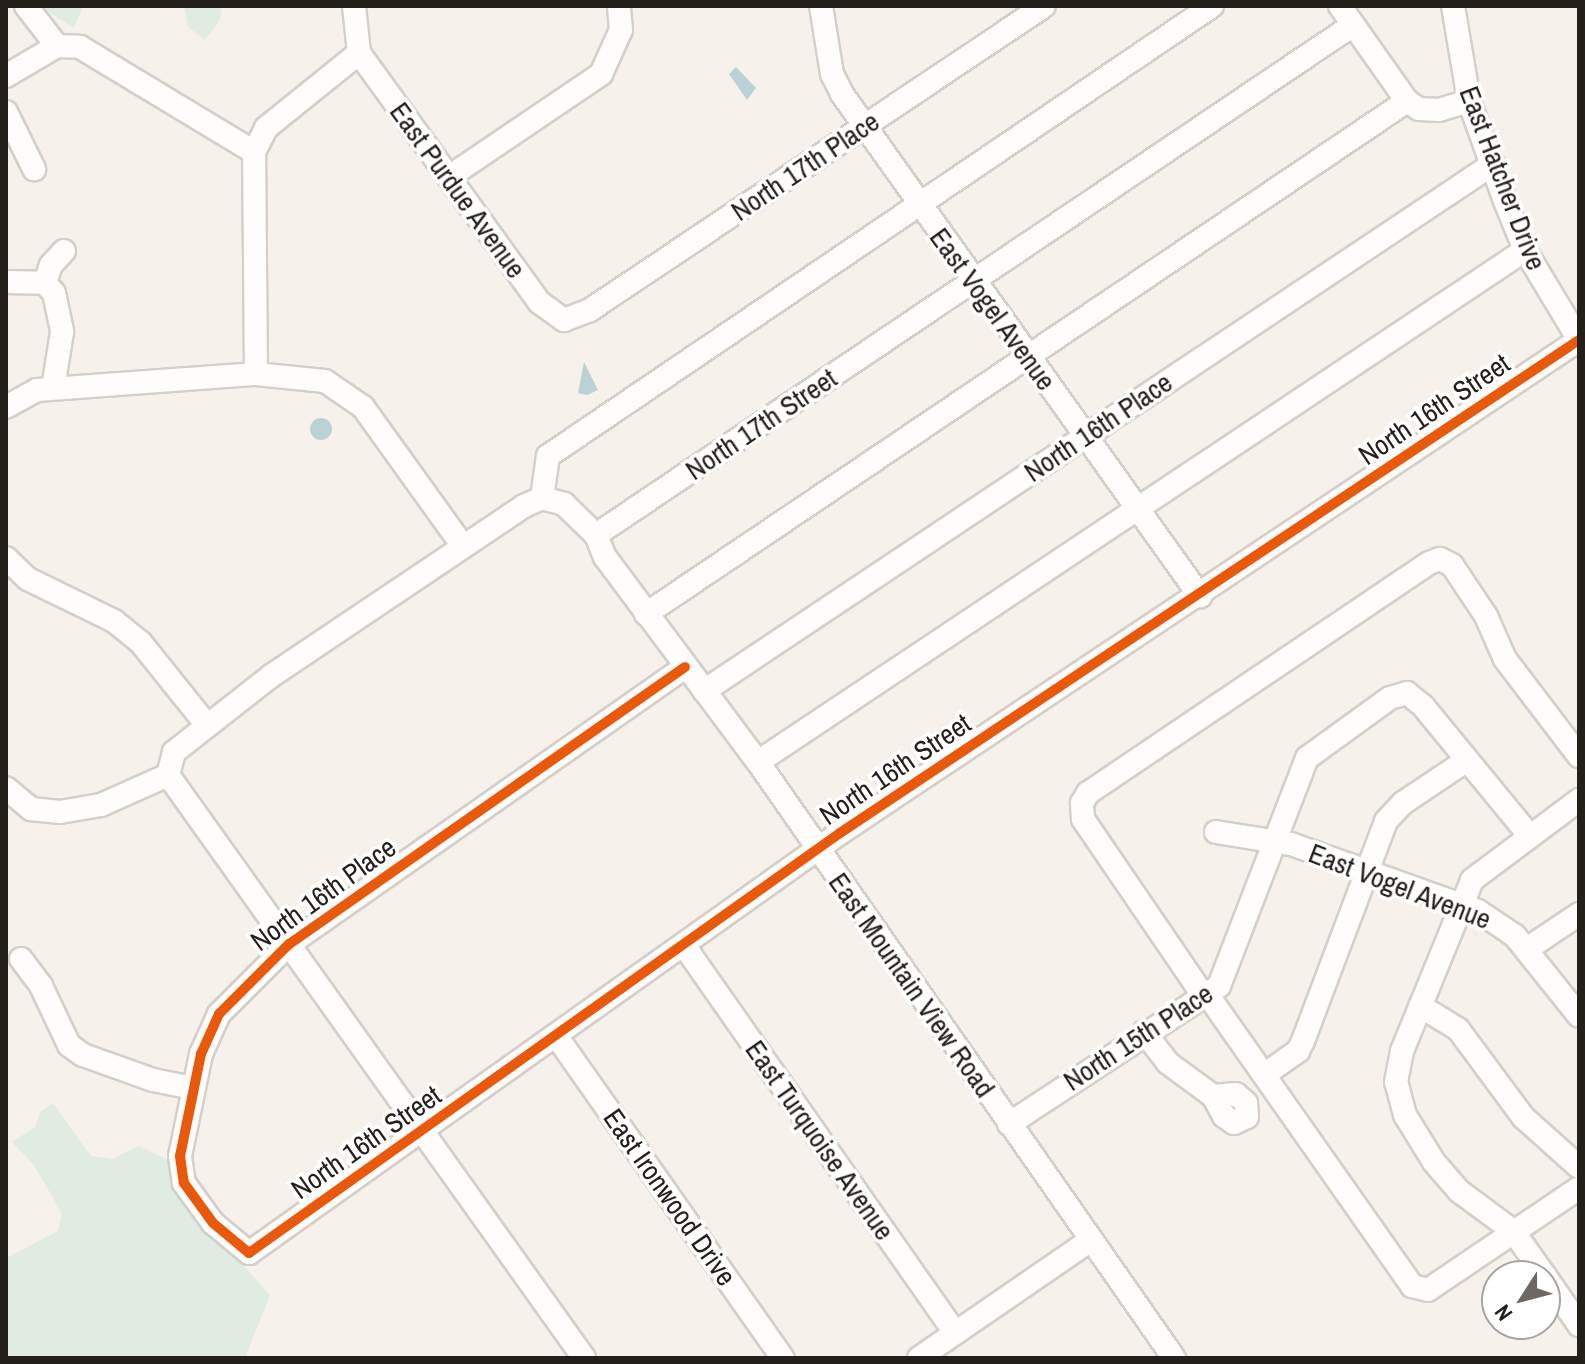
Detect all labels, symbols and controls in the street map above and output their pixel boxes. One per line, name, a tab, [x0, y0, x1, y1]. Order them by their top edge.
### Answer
street label: East Hatcher Drive	[1453, 81, 1553, 275]
street label: East Purdue Avenue	[383, 95, 533, 285]
street label: North 17th Place	[725, 104, 885, 228]
street label: East Vogel Avenue	[922, 221, 1064, 397]
street label: North 16th Street	[1352, 346, 1516, 472]
street label: North 17th Street	[679, 361, 843, 487]
street label: North 16th Place	[1018, 365, 1178, 489]
street label: North 16th Street	[813, 706, 977, 832]
street label: North 16th Place	[244, 830, 402, 958]
street label: East Vogel Avenue	[1304, 836, 1496, 936]
street label: East Mountain View Road	[822, 866, 1002, 1104]
street label: North 15th Place	[1057, 976, 1219, 1098]
street label: East Turquoise Avenue	[738, 1033, 902, 1247]
street label: North 16th Street	[285, 1078, 447, 1206]
street label: East Ironwood Drive	[597, 1102, 743, 1292]
north arrow	[1481, 1260, 1561, 1340]
text: N	[1487, 1299, 1519, 1327]

